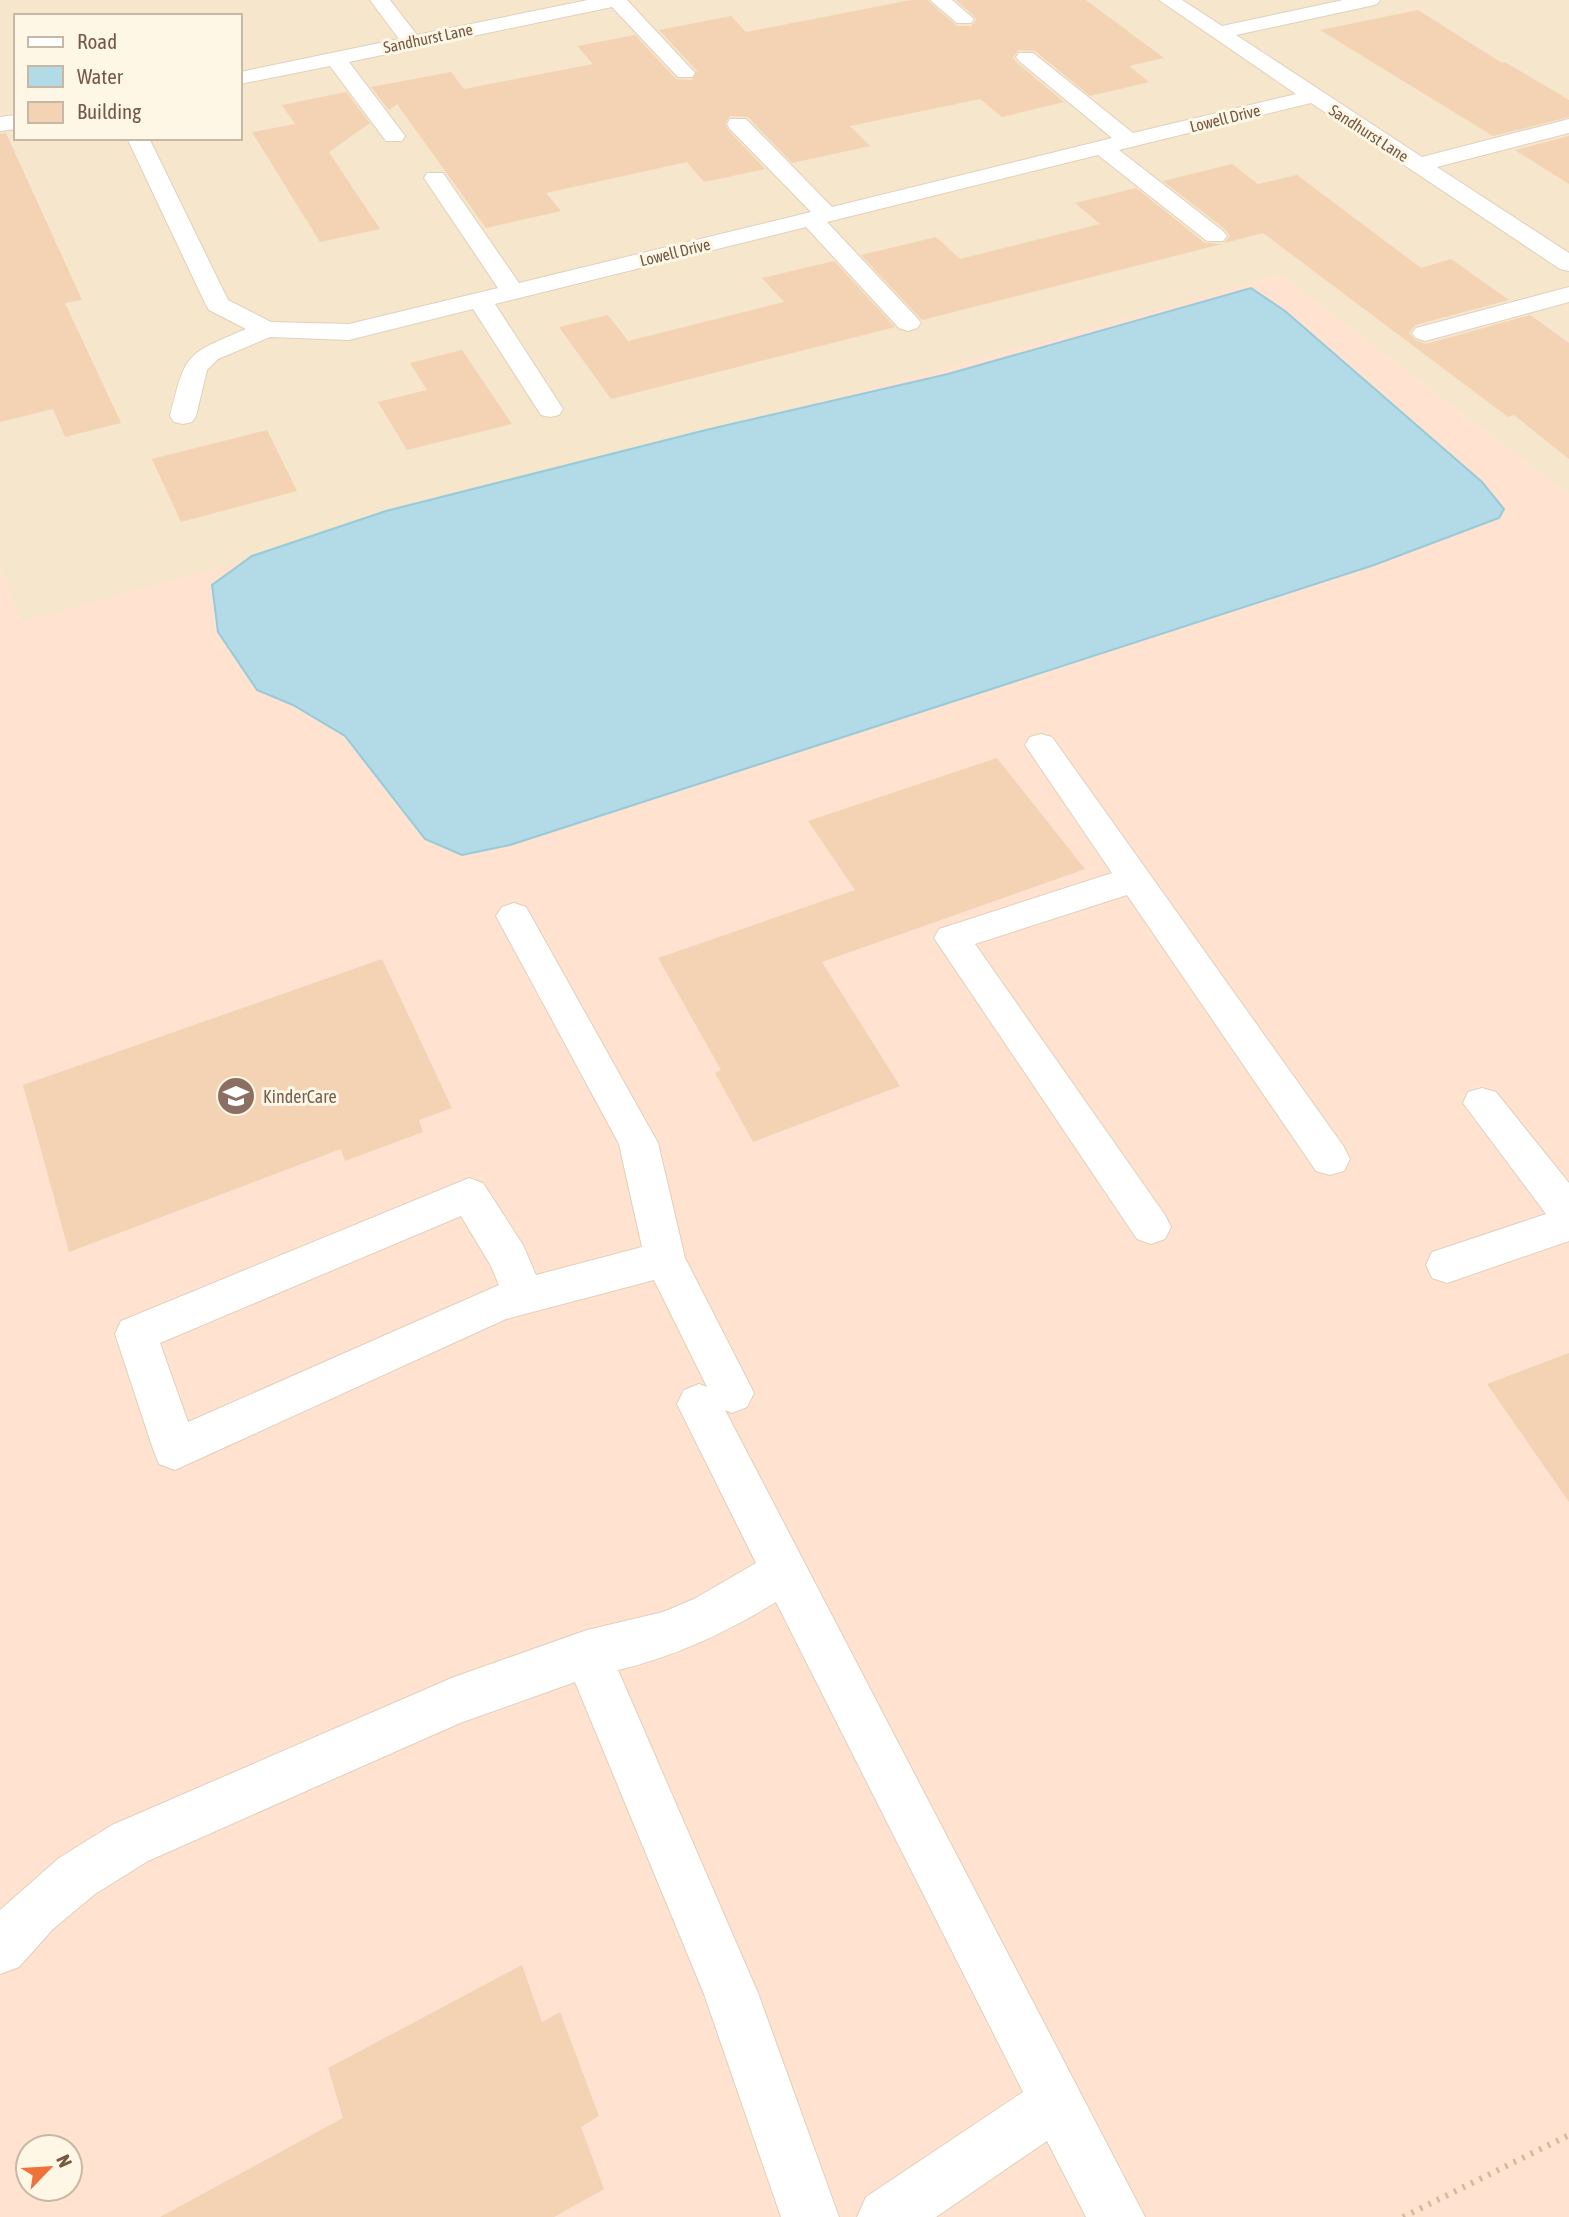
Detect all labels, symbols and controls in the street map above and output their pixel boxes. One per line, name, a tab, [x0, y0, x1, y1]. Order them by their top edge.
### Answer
legend	[14, 14, 242, 140]
street label: Sandhurst Lane	[382, 20, 474, 56]
text: Road	[77, 29, 117, 53]
text: Water	[77, 64, 124, 88]
text: Building	[77, 99, 141, 123]
street label: Lowell Drive	[1188, 101, 1262, 135]
street label: Sandhurst Lane	[1326, 101, 1412, 165]
street label: Lowell Drive	[638, 235, 712, 269]
school or university icon: KinderCare	[215, 1075, 257, 1117]
place label: KinderCare	[263, 1086, 337, 1107]
north arrow	[14, 2133, 84, 2203]
text: N	[52, 2151, 77, 2171]

